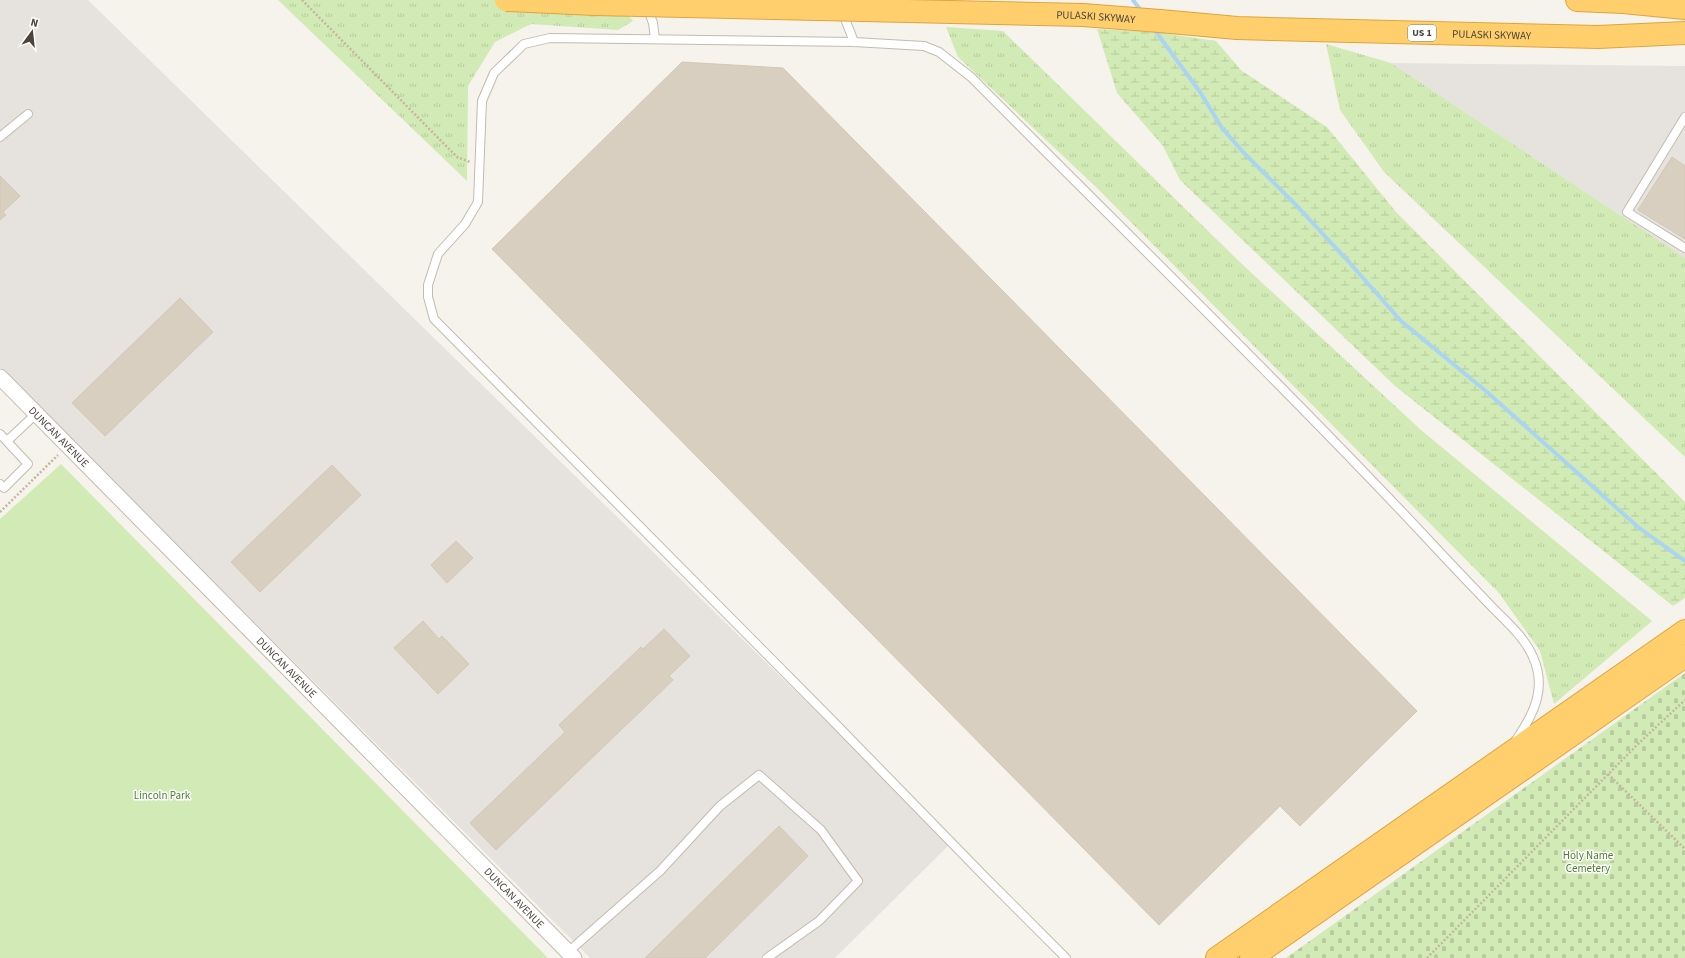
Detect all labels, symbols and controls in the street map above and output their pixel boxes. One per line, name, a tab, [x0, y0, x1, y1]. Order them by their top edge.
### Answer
street label: PULASKI SKYWAY	[1056, 7, 1137, 27]
north arrow	[12, 12, 52, 52]
text: N	[29, 15, 40, 31]
road number: US 1	[1408, 25, 1436, 41]
street label: PULASKI SKYWAY	[1452, 26, 1532, 43]
street label: DUNCAN AVENUE	[26, 403, 93, 471]
street label: DUNCAN AVENUE	[253, 634, 320, 701]
park label: Lincoln Park	[134, 788, 191, 803]
park label: Holy Name Cemetery	[1563, 848, 1614, 876]
street label: DUNCAN AVENUE	[481, 864, 548, 932]

